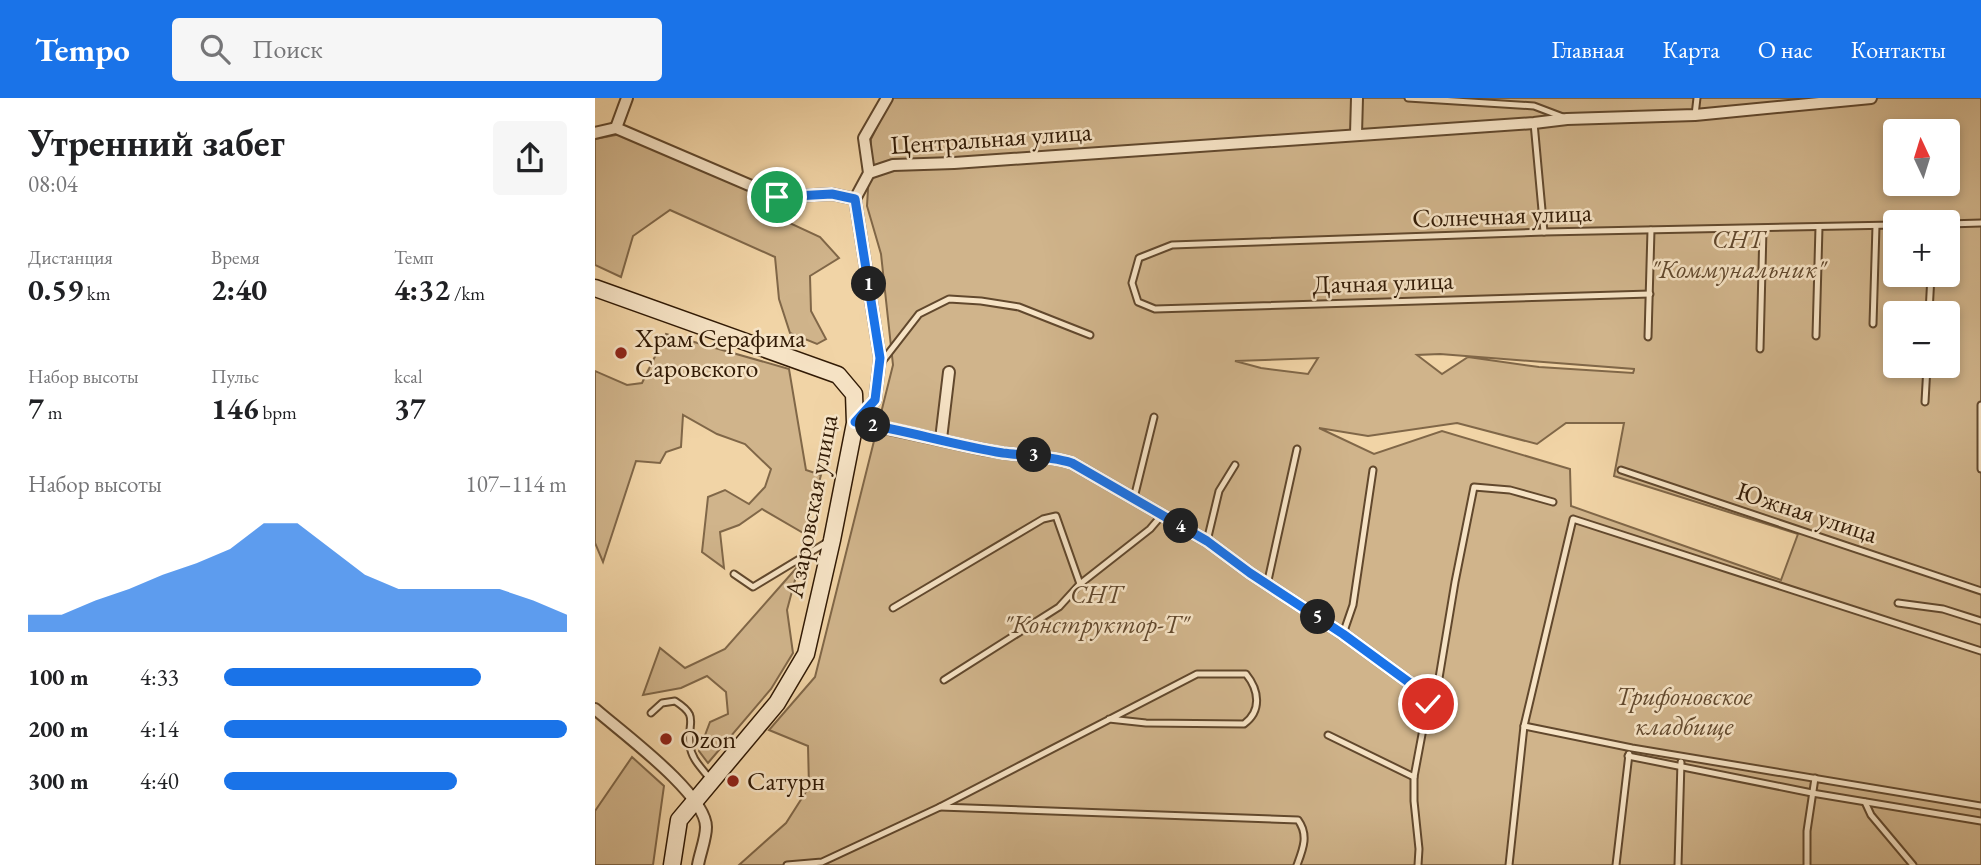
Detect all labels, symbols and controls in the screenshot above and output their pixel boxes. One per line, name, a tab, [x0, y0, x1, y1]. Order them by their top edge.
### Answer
search box	[172, 18, 662, 81]
text: Tempo	[35, 28, 130, 71]
icon: search	[196, 30, 234, 68]
text: Поиск	[252, 32, 323, 66]
text: Главная	[1551, 34, 1625, 65]
text: Карта	[1663, 34, 1720, 65]
text: О нас	[1758, 34, 1813, 65]
text: Контакты	[1851, 34, 1946, 65]
street label: Центральная улица	[889, 114, 1094, 162]
text: Утренний забег	[28, 118, 285, 167]
north arrow	[1883, 119, 1960, 196]
map controls	[1883, 119, 1960, 378]
button: share	[493, 121, 567, 195]
pin	[747, 167, 807, 227]
text: 08:04	[28, 169, 78, 199]
icon: arrive	[758, 178, 796, 216]
street label: Солнечная улица	[1411, 195, 1593, 235]
button: +	[1883, 210, 1960, 287]
park label: СНТ "Коммунальник"	[1650, 222, 1828, 286]
text: Дистанция	[28, 245, 113, 270]
text: Время	[211, 245, 260, 270]
text: Темп	[394, 245, 434, 270]
street label: Дачная улица	[1312, 263, 1455, 301]
pin: 1	[851, 266, 887, 302]
text: 0.59	[28, 270, 83, 309]
text: 2:40	[211, 270, 267, 309]
text: 4:32	[394, 270, 450, 309]
text: 1	[863, 271, 874, 296]
text: km	[83, 281, 111, 306]
text: /km	[450, 281, 485, 306]
button: −	[1883, 301, 1960, 378]
place label: Храм Серафима Саровского	[634, 321, 806, 385]
marker: Храм Серафима Саровского	[613, 345, 629, 361]
text: Набор высоты	[28, 364, 139, 389]
text: Пульс	[211, 364, 259, 389]
text: kcal	[394, 364, 423, 389]
text: 7	[28, 389, 44, 428]
text: 146	[211, 389, 259, 428]
text: 37	[394, 389, 426, 428]
text: m	[44, 400, 62, 425]
text: bpm	[259, 400, 297, 425]
pin: 2	[855, 408, 891, 442]
street label: Азаровская улица	[776, 411, 846, 601]
text: 2	[867, 412, 878, 437]
pin: 3	[1017, 438, 1052, 472]
text: 3	[1028, 442, 1039, 467]
text: Набор высоты	[28, 469, 162, 499]
text: 107–114 m	[466, 469, 567, 499]
street label: Южная улица	[1732, 473, 1882, 551]
pin: 4	[1163, 508, 1199, 544]
text: 4	[1175, 513, 1186, 538]
park label: СНТ "Конструктор-Т"	[1003, 577, 1191, 641]
pin: 5	[1301, 600, 1335, 634]
text: 5	[1312, 604, 1323, 629]
text: 100 m	[28, 662, 89, 692]
text: 4:33	[140, 662, 179, 692]
pin	[1398, 674, 1458, 734]
park label: Трифоновское кладбище	[1616, 679, 1753, 743]
icon: check	[1409, 685, 1447, 723]
text: 200 m	[28, 714, 89, 744]
text: 4:14	[140, 714, 179, 744]
place label: Ozon	[680, 722, 737, 756]
marker: Ozon	[658, 731, 674, 747]
place label: Сатурн	[747, 764, 825, 798]
text: 300 m	[28, 766, 89, 796]
text: 4:40	[140, 766, 179, 796]
marker: Сатурн	[725, 773, 741, 789]

